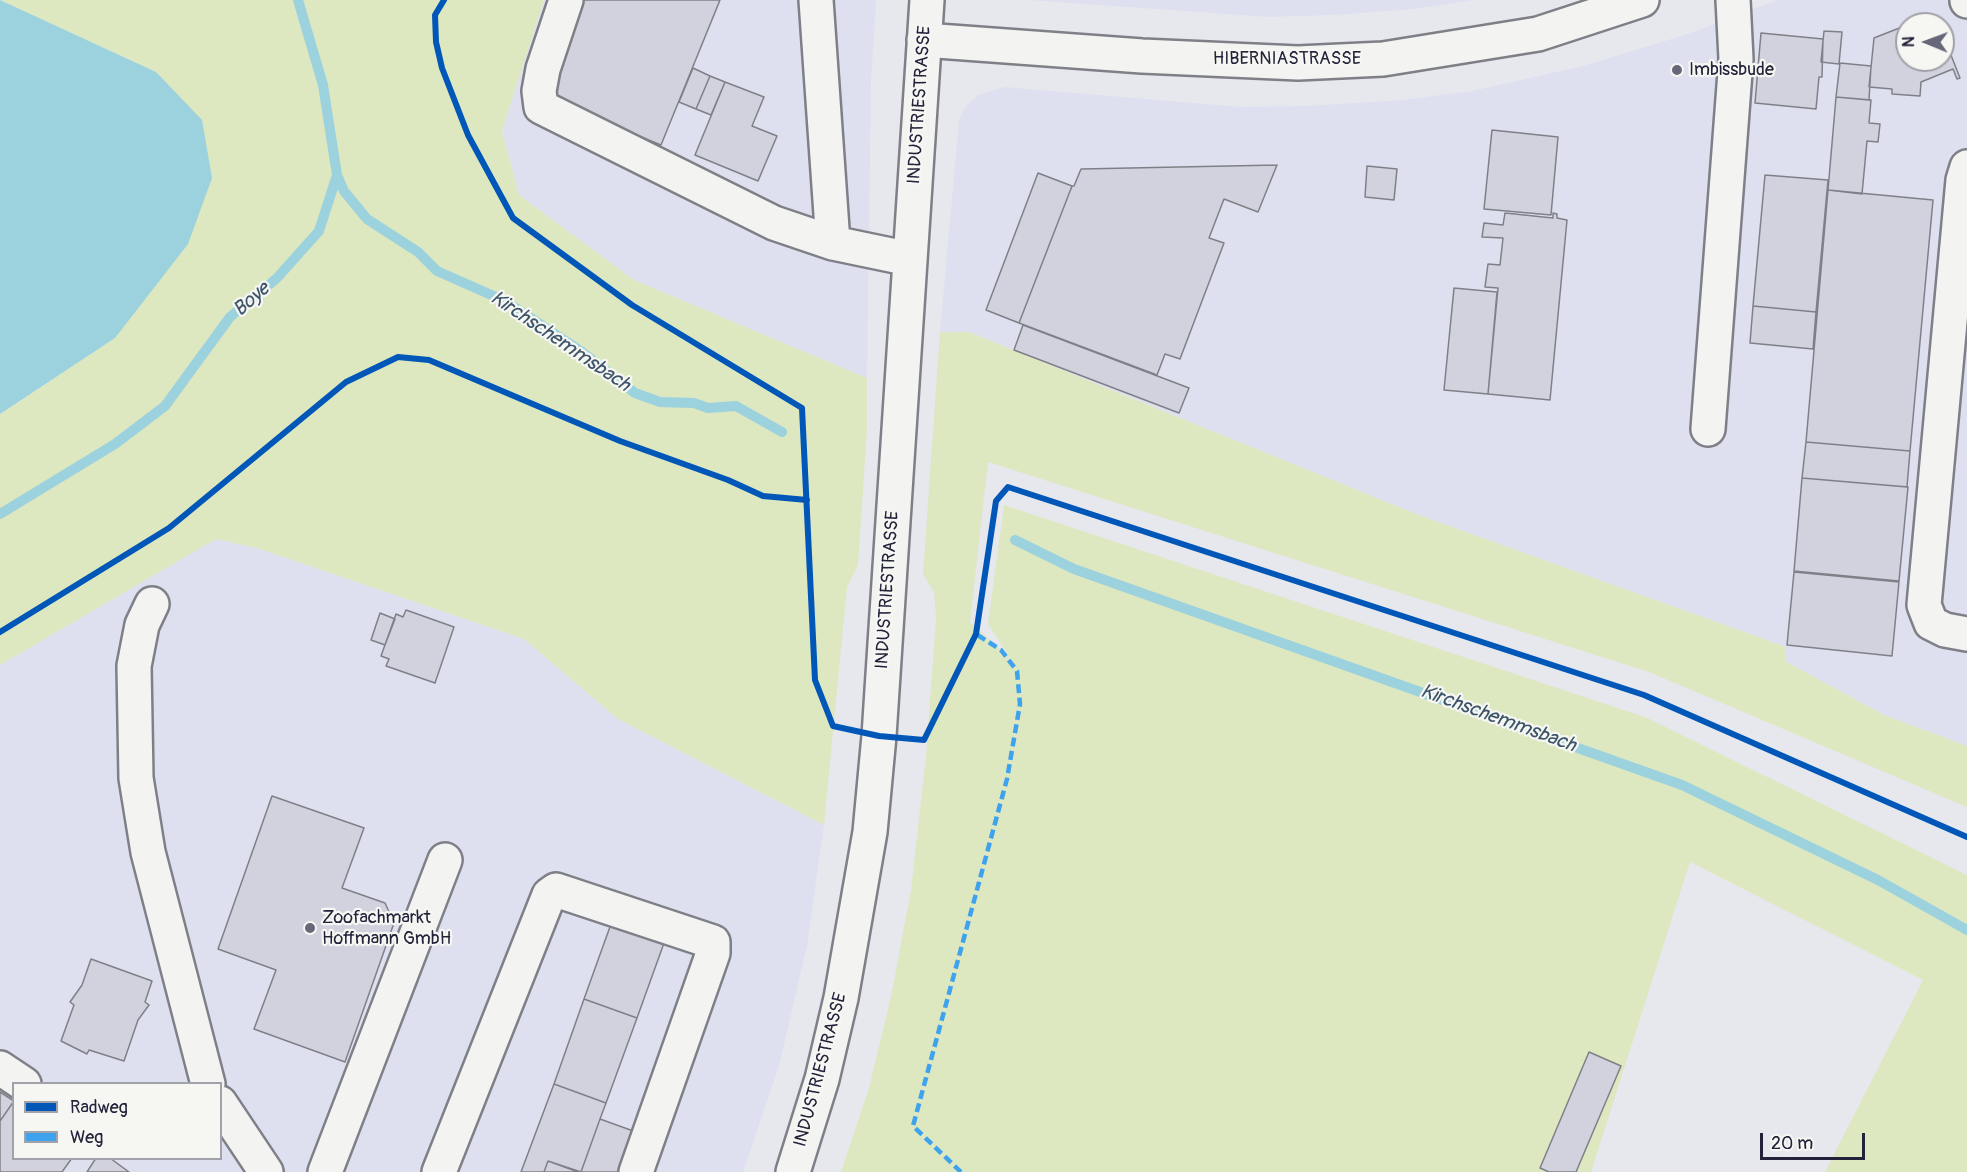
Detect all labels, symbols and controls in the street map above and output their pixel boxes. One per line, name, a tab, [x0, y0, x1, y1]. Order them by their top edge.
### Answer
north arrow	[1895, 12, 1955, 72]
street label: INDUSTRIESTRASSE	[904, 25, 936, 185]
text: N	[1899, 36, 1919, 47]
street label: HIBERNIASTRASSE	[1213, 48, 1361, 70]
place label: Imbissbude	[1689, 59, 1774, 81]
marker: Imbissbude	[1670, 63, 1684, 77]
water label: Boye	[229, 278, 275, 322]
water label: Kirchschemmsbach	[486, 286, 634, 398]
street label: INDUSTRIESTRASSE	[872, 510, 904, 670]
water label: Kirchschemmsbach	[1417, 680, 1579, 758]
place label: Zoofachmarkt Hoffmann GmbH	[322, 907, 451, 950]
marker: Zoofachmarkt Hoffmann GmbH	[303, 921, 317, 935]
street label: INDUSTRIESTRASSE	[790, 991, 852, 1149]
legend	[12, 1082, 222, 1160]
text: Radweg	[70, 1096, 128, 1119]
scale bar	[1763, 1121, 1868, 1159]
text: Weg	[70, 1126, 103, 1149]
text: 20 m	[1771, 1132, 1813, 1155]

